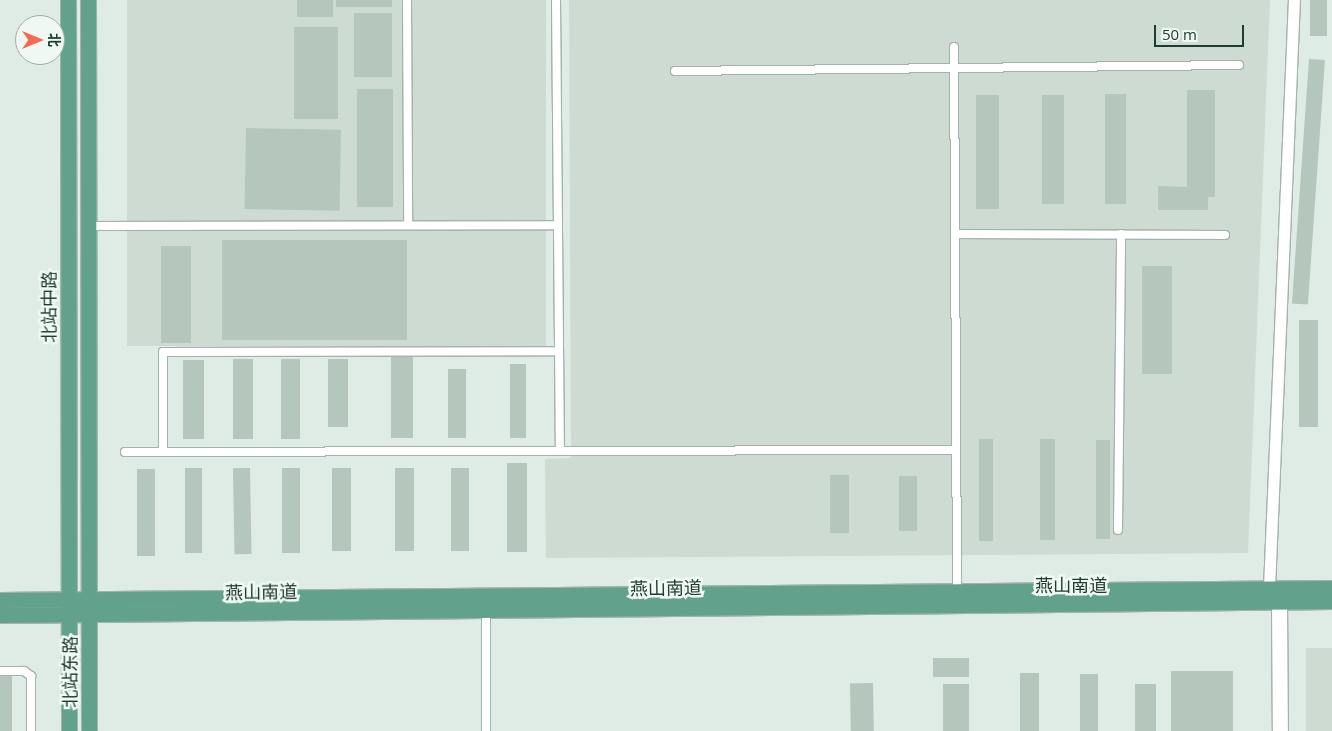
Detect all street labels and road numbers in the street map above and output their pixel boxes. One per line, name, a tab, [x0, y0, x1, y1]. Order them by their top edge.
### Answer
street label: 北站中路	[38, 271, 60, 343]
street label: 燕山南道	[1035, 574, 1107, 596]
street label: 燕山南道	[630, 577, 702, 599]
street label: 燕山南道	[225, 581, 297, 603]
street label: 北站东路	[59, 636, 81, 708]

